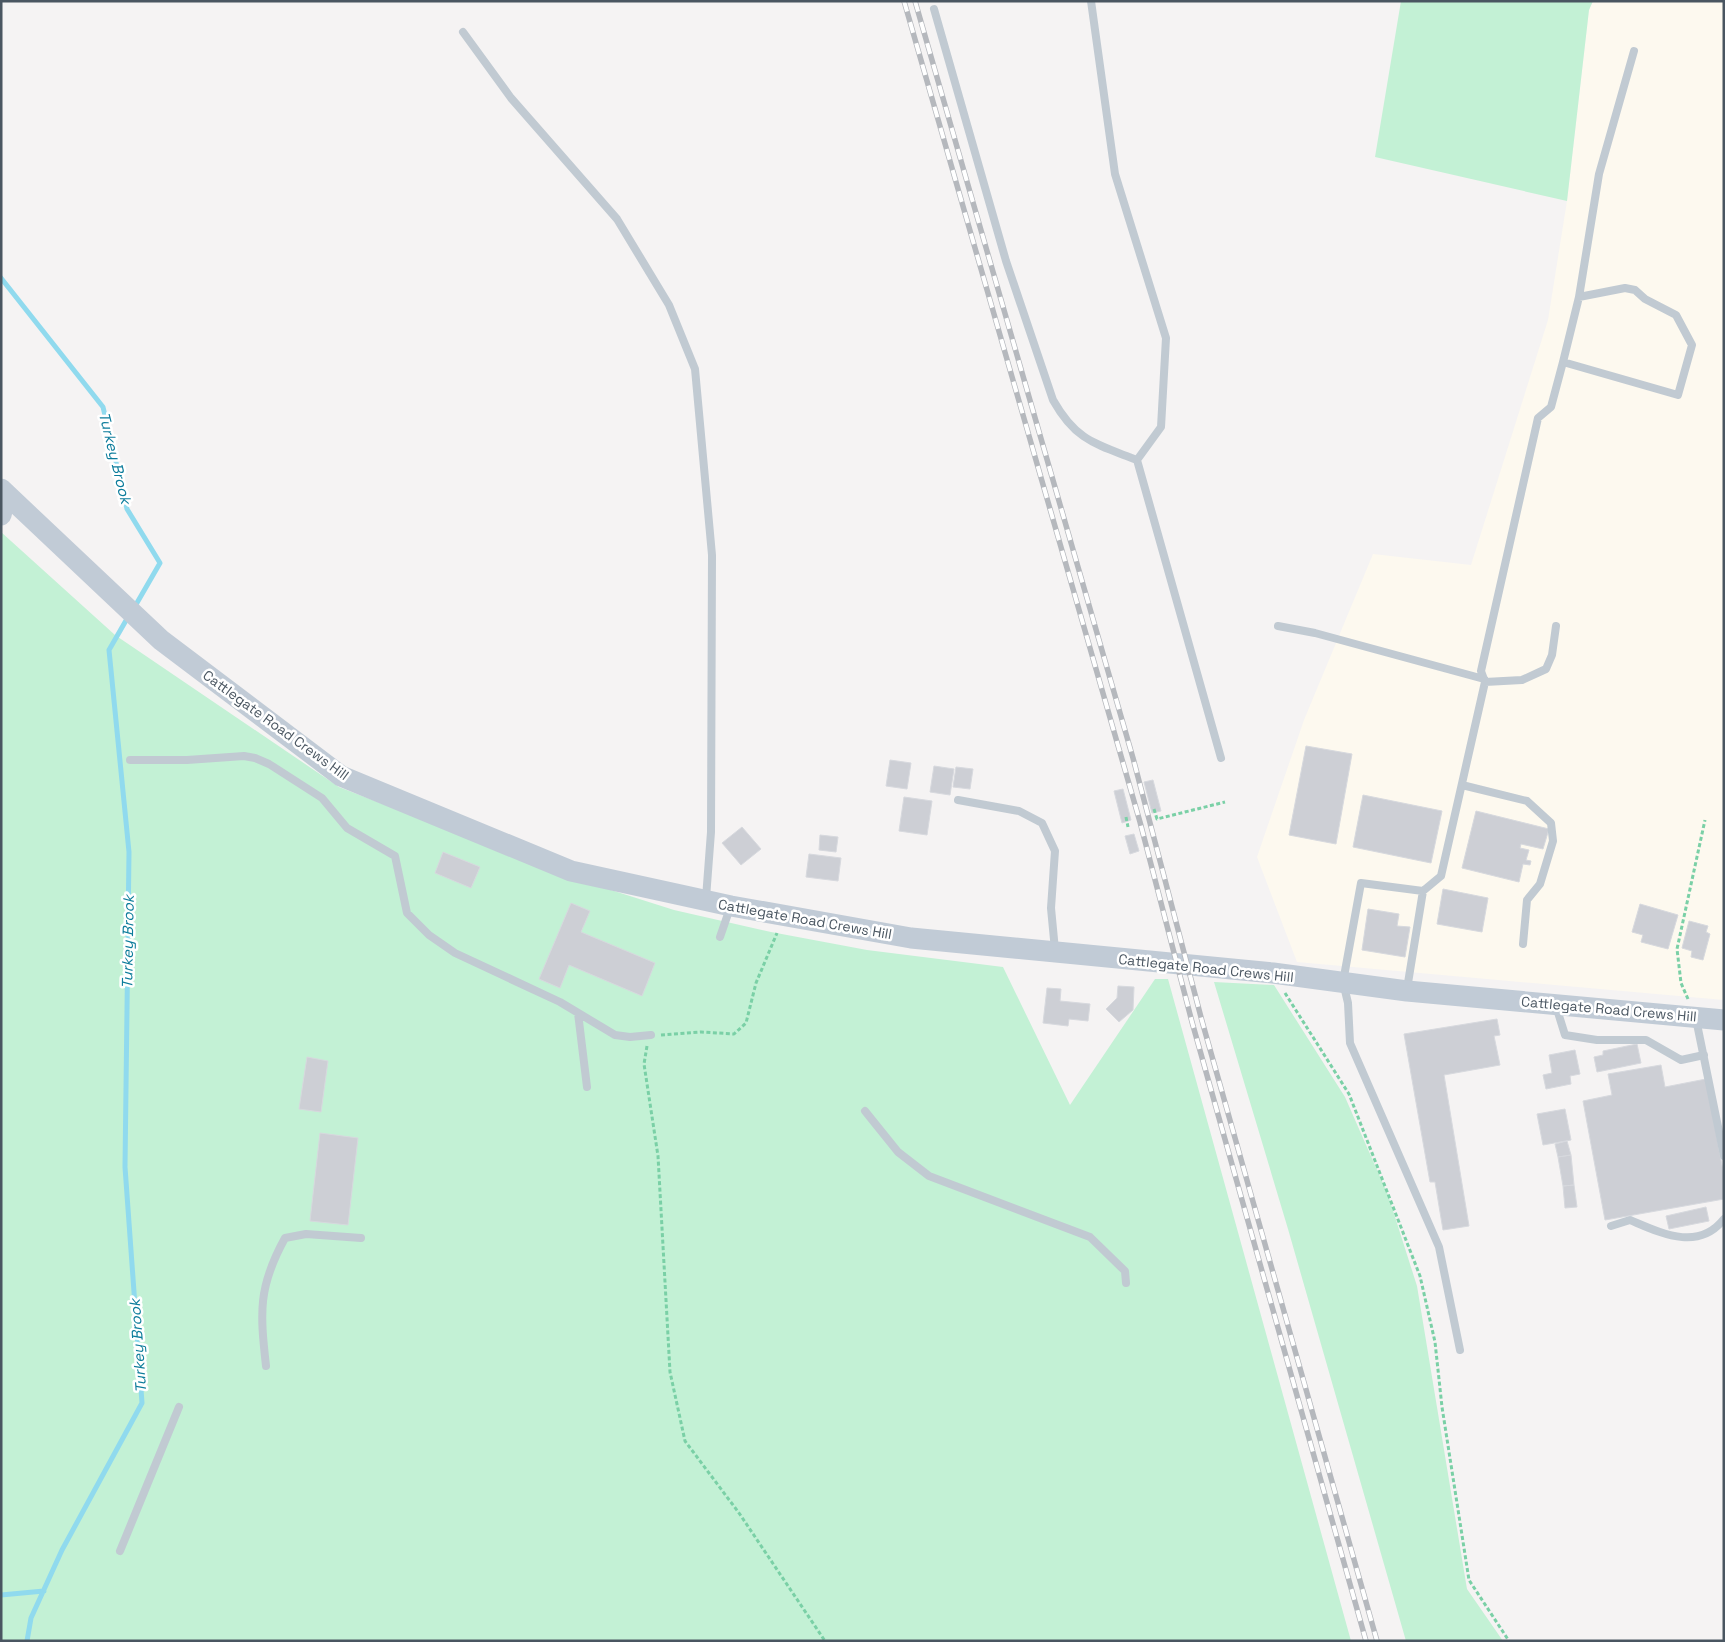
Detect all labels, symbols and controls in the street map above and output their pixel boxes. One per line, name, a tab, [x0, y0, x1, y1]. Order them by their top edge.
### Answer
water label: Turkey Brook	[95, 410, 137, 508]
street label: Cattlegate Road Crews Hill	[199, 666, 353, 784]
water label: Turkey Brook	[117, 893, 138, 989]
street label: Cattlegate Road Crews Hill	[717, 895, 893, 943]
street label: Cattlegate Road Crews Hill	[1117, 950, 1295, 986]
street label: Cattlegate Road Crews Hill	[1521, 992, 1697, 1026]
water label: Turkey Brook	[125, 1297, 150, 1394]

